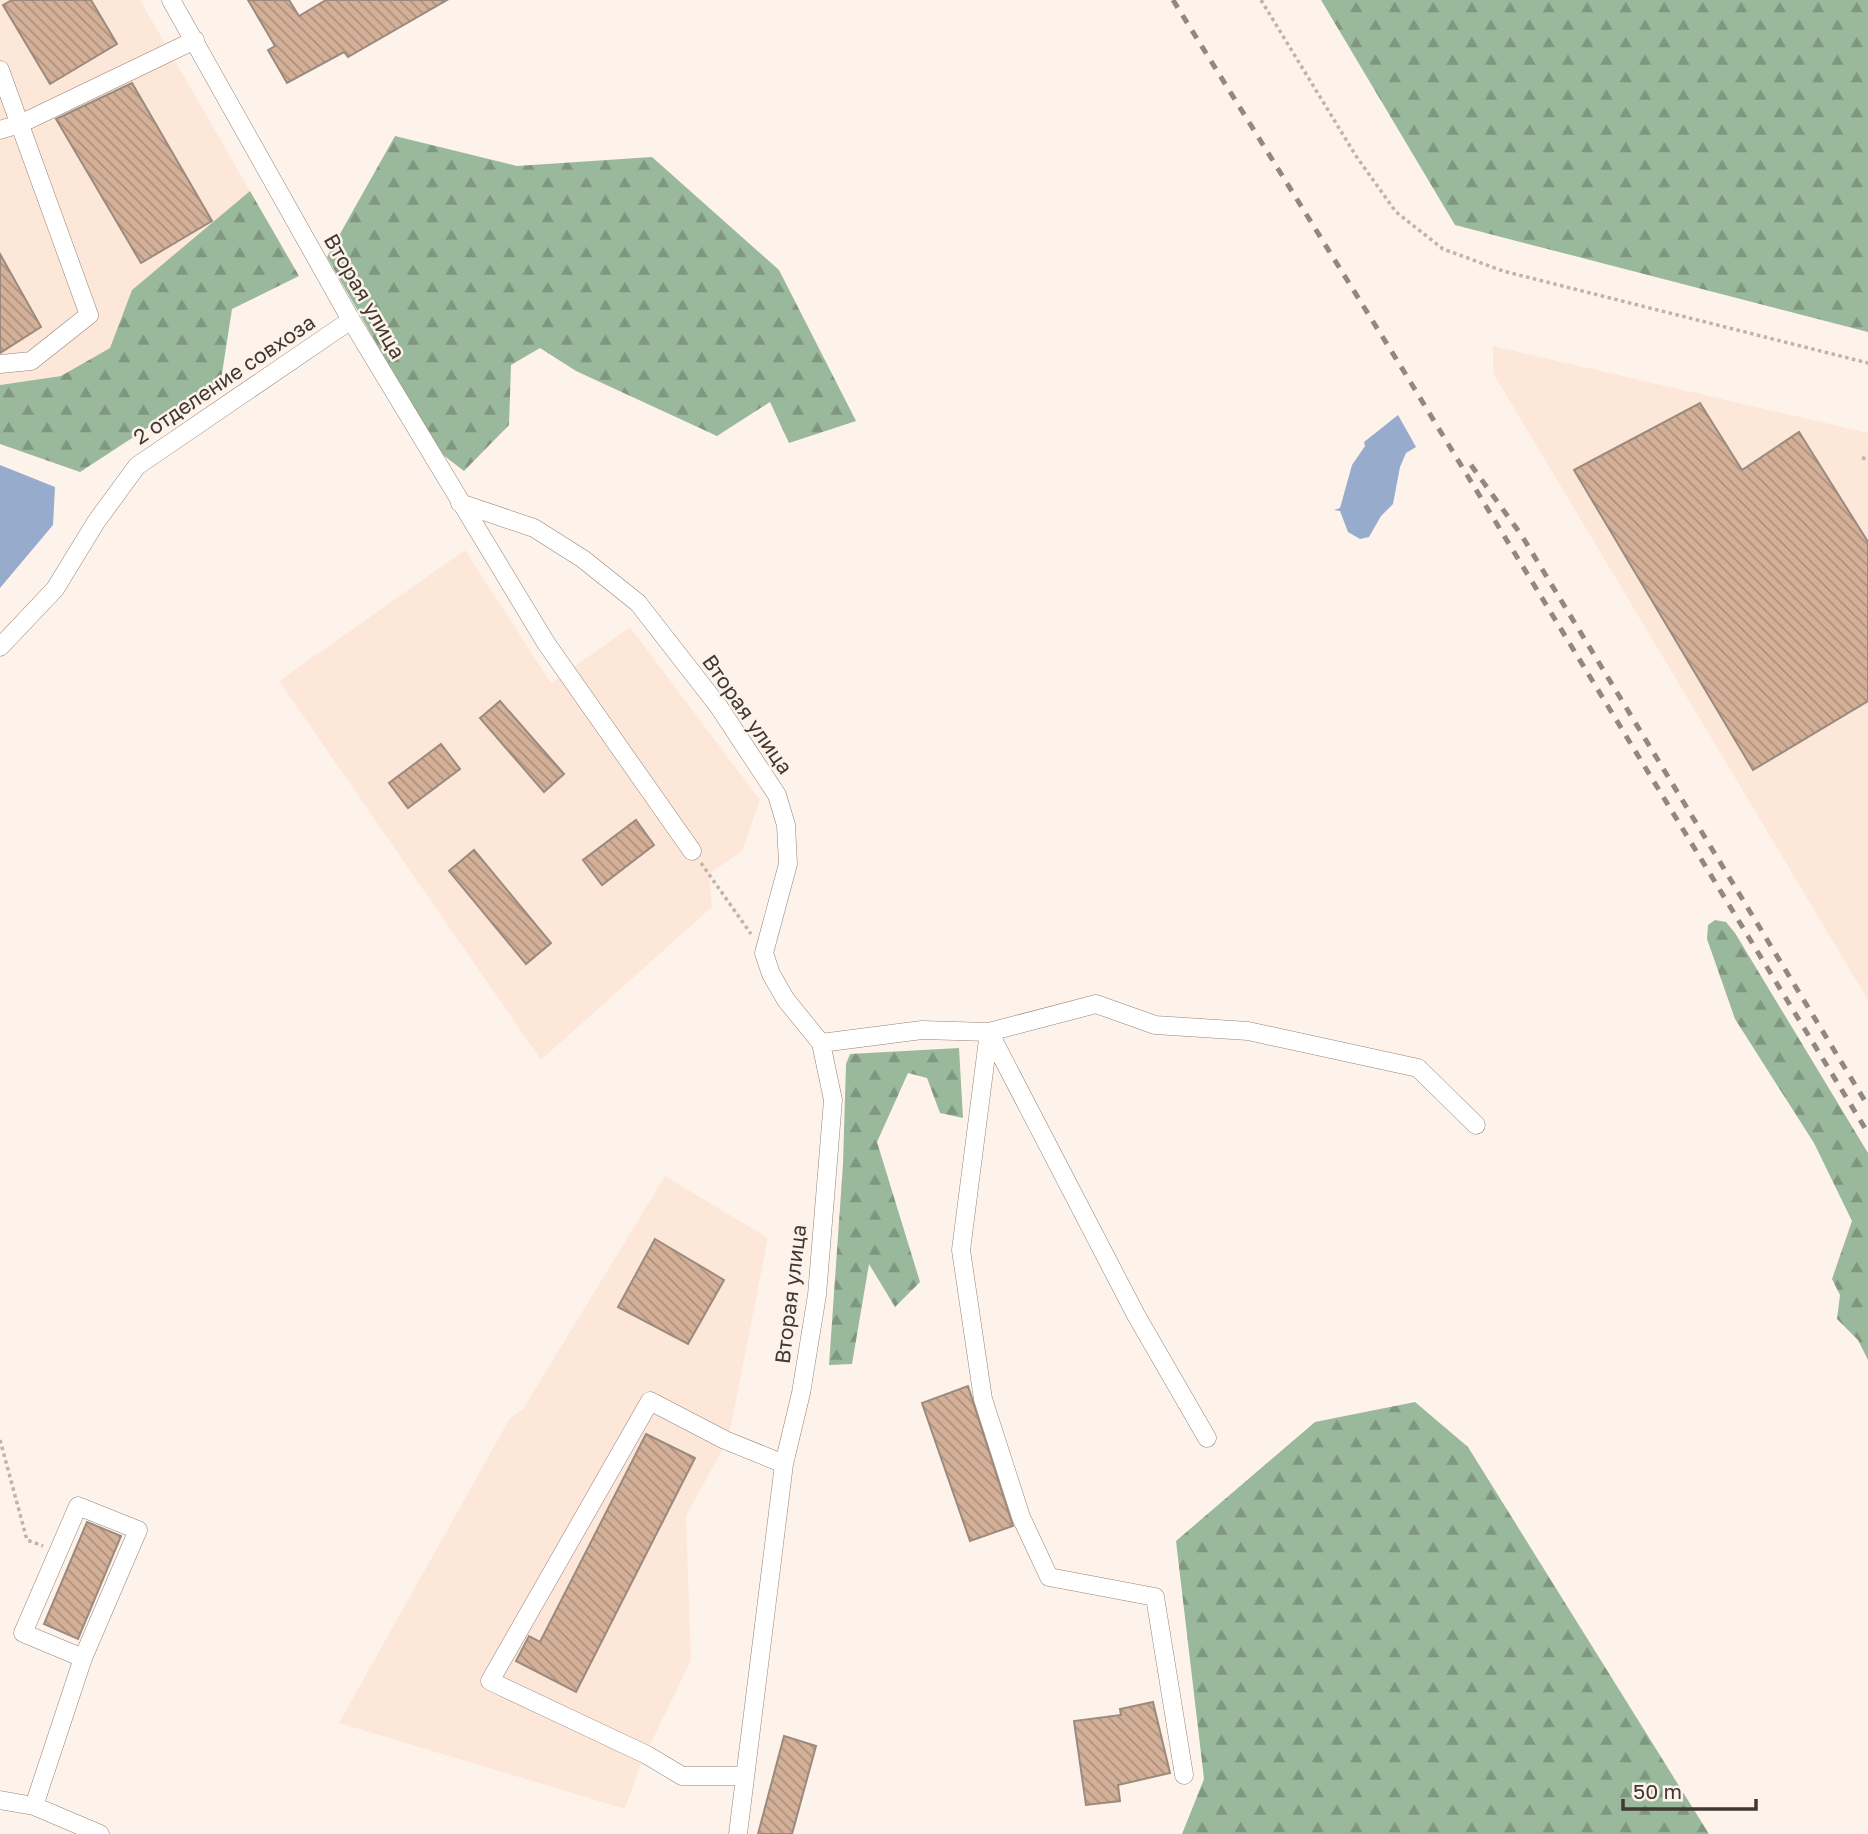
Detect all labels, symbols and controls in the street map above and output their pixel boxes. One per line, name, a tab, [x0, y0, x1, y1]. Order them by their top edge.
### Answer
street label: Вторая улица	[319, 229, 411, 363]
street label: 2 отделение совхоза	[128, 308, 320, 450]
street label: Вторая улица	[697, 649, 799, 779]
street label: Вторая улица	[769, 1223, 811, 1365]
scale bar	[1623, 1768, 1756, 1812]
text: 50 m	[1633, 1778, 1682, 1804]

